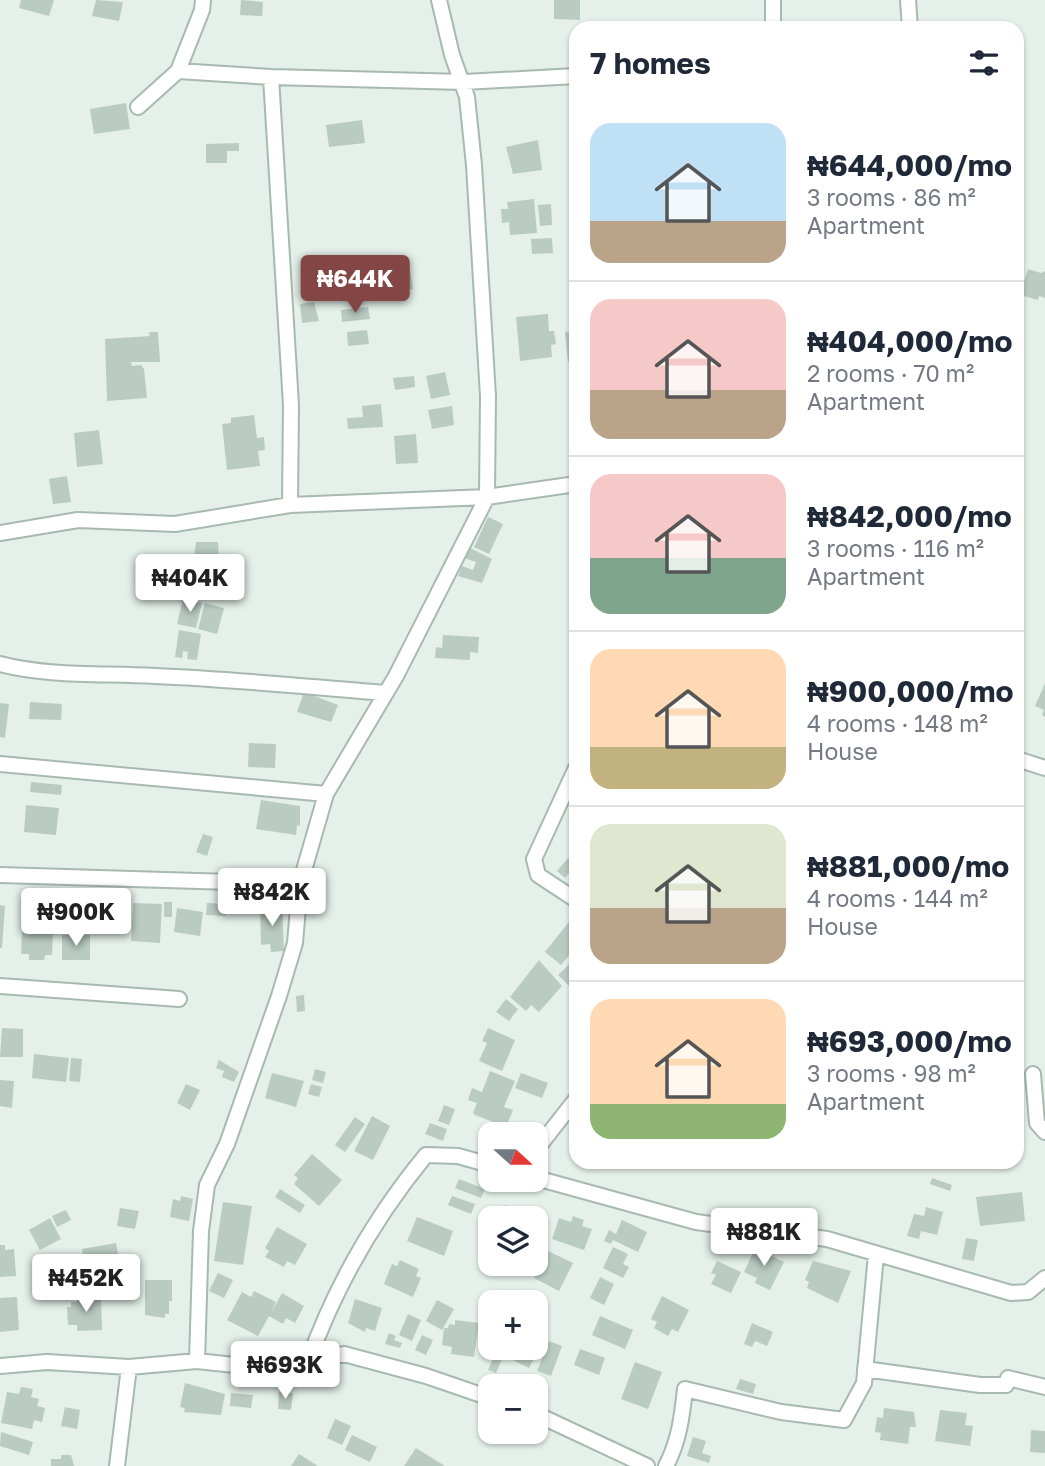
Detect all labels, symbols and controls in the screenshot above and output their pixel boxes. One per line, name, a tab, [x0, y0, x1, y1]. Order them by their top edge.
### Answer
icon: filters	[965, 44, 1003, 82]
text: 7 homes	[590, 45, 711, 81]
text: ₦644,000/mo	[807, 147, 1012, 183]
icon: home	[646, 151, 730, 235]
text: 3 rooms · 86 m²	[807, 183, 976, 211]
text: Apartment	[807, 211, 925, 239]
pin: ₦644K	[306, 256, 404, 315]
text: ₦644K	[317, 264, 393, 292]
text: ₦404,000/mo	[807, 323, 1012, 359]
icon: home	[646, 327, 730, 411]
text: 2 rooms · 70 m²	[807, 359, 974, 387]
text: Apartment	[807, 387, 925, 415]
text: ₦842,000/mo	[807, 498, 1012, 534]
icon: home	[646, 502, 730, 586]
text: 3 rooms · 116 m²	[807, 534, 984, 562]
pin: ₦404K	[141, 554, 239, 614]
text: Apartment	[807, 562, 925, 590]
text: ₦404K	[152, 563, 229, 591]
text: ₦900,000/mo	[807, 673, 1013, 709]
icon: home	[646, 677, 730, 761]
text: 4 rooms · 148 m²	[807, 709, 988, 737]
text: House	[807, 737, 878, 765]
text: ₦881,000/mo	[807, 848, 1009, 884]
icon: home	[646, 852, 730, 936]
pin: ₦842K	[223, 869, 321, 928]
text: ₦842K	[234, 877, 310, 905]
text: 4 rooms · 144 m²	[807, 884, 988, 912]
pin: ₦900K	[27, 888, 125, 948]
text: ₦900K	[37, 897, 115, 925]
text: House	[807, 912, 878, 940]
text: ₦693,000/mo	[807, 1023, 1012, 1059]
icon: home	[646, 1027, 730, 1111]
text: 3 rooms · 98 m²	[807, 1059, 976, 1087]
text: Apartment	[807, 1087, 925, 1115]
north arrow	[478, 1122, 548, 1192]
map controls	[478, 1122, 548, 1444]
button: layers	[478, 1206, 548, 1276]
pin: ₦881K	[715, 1208, 813, 1268]
text: ₦881K	[727, 1217, 801, 1245]
pin: ₦452K	[37, 1254, 135, 1314]
text: ₦452K	[48, 1263, 124, 1291]
button: +	[478, 1290, 548, 1360]
pin: ₦693K	[236, 1342, 334, 1401]
text: ₦693K	[247, 1350, 323, 1378]
button: −	[478, 1374, 548, 1444]

